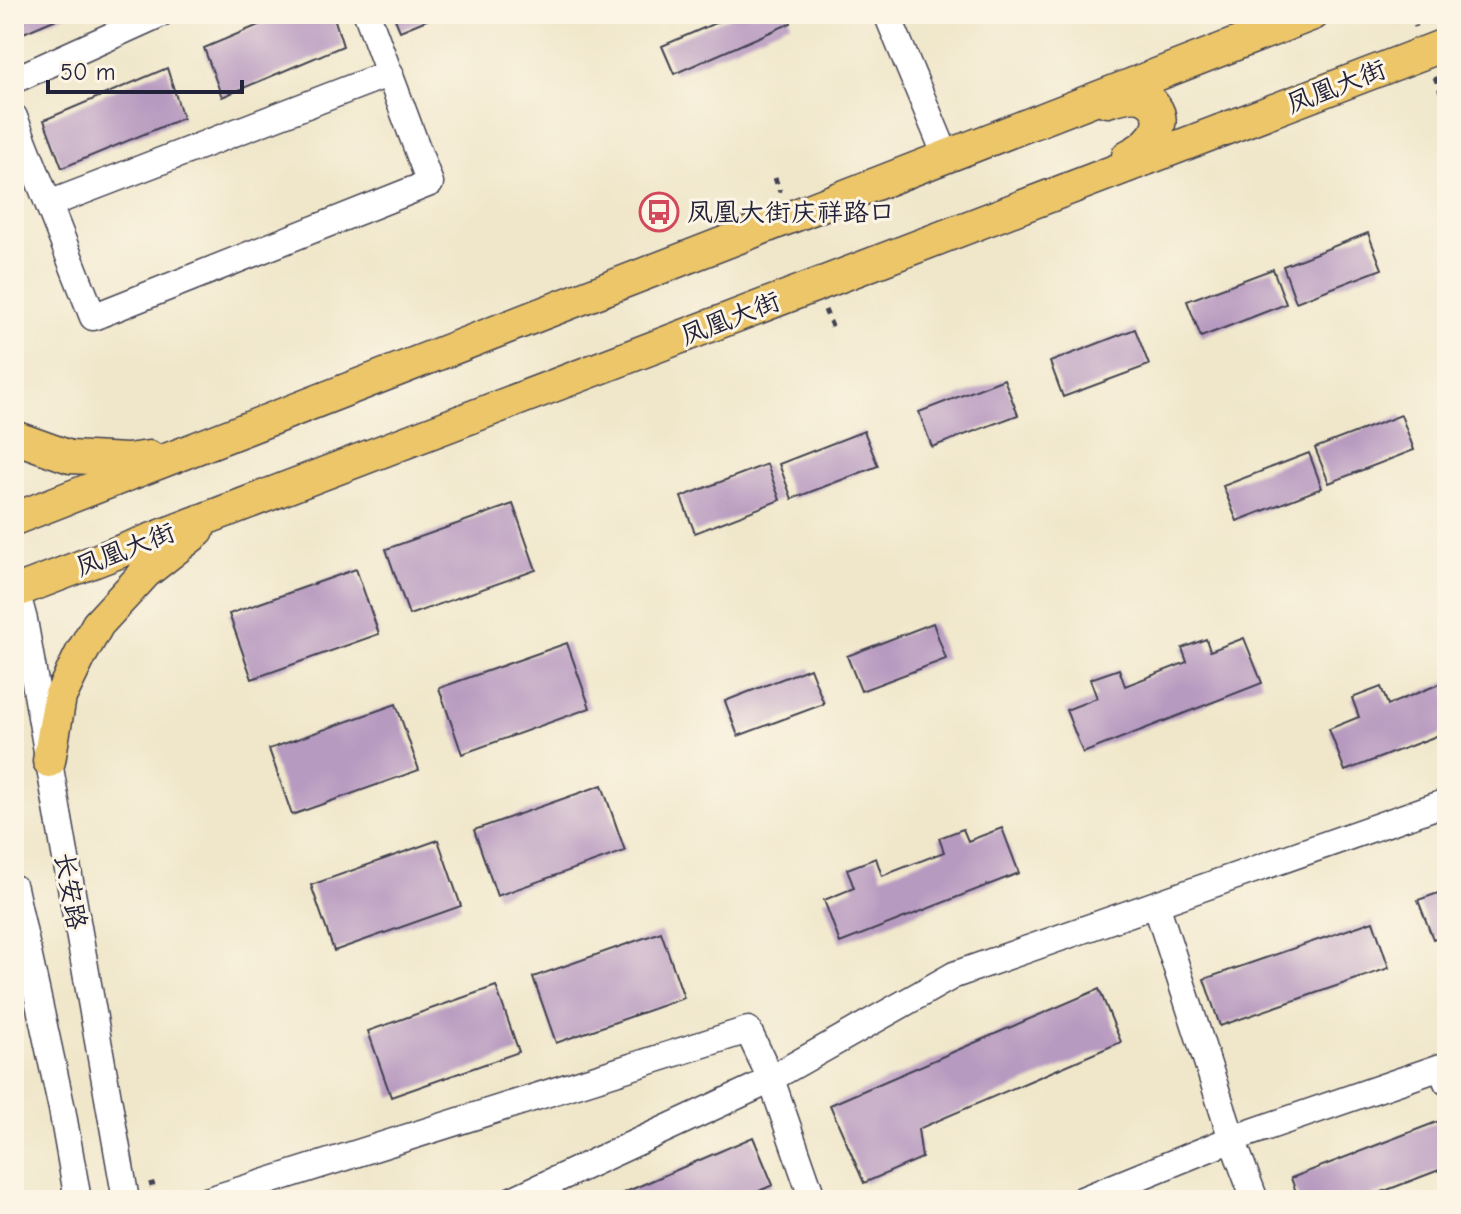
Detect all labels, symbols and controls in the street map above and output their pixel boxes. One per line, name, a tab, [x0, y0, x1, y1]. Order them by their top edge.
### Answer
scale bar	[48, 44, 242, 94]
street label: 凤凰大街	[1282, 54, 1390, 120]
text: 50 m	[60, 58, 116, 86]
bus stop icon: 凤凰大街庆祥路口	[638, 191, 680, 233]
place label: 凤凰大街庆祥路口	[687, 198, 895, 228]
street label: 凤凰大街	[676, 286, 784, 352]
street label: 凤凰大街	[71, 517, 179, 583]
street label: 长安路	[48, 850, 92, 932]

